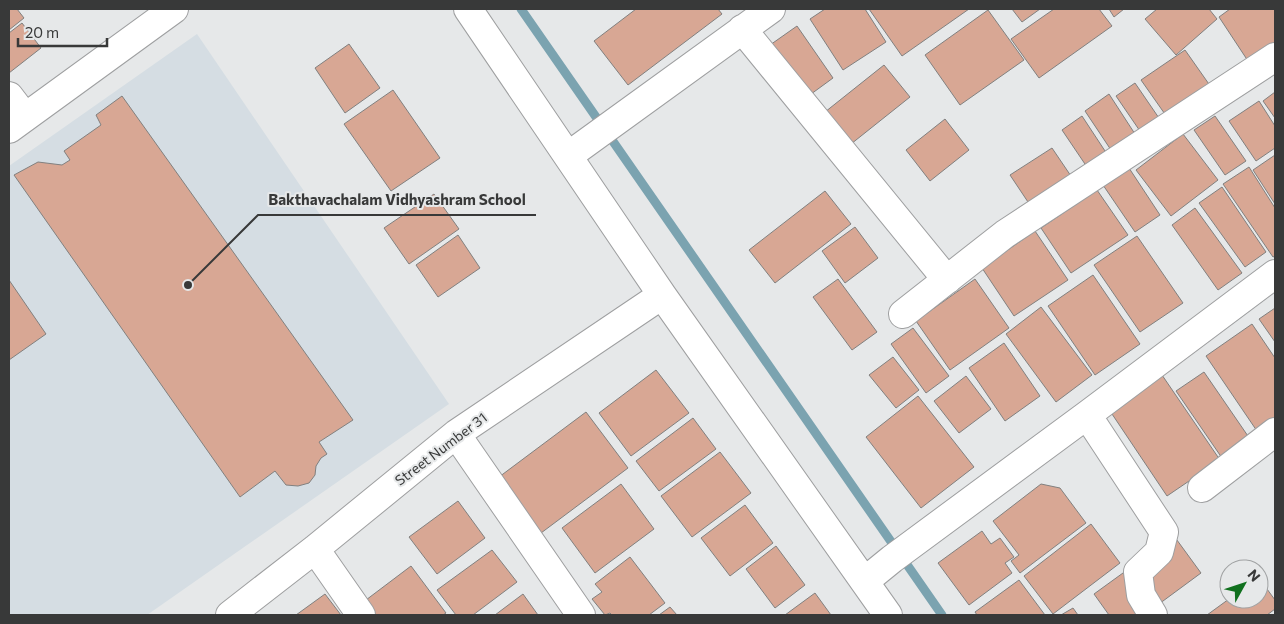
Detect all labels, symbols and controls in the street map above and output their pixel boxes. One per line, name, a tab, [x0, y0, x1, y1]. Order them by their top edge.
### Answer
scale bar	[18, 15, 106, 47]
text: 20 m	[25, 23, 59, 41]
callout: Bakthavachalam Vidhyashram School	[258, 185, 536, 215]
text: Bakthavachalam Vidhyashram School	[268, 190, 526, 208]
street label: Street Number 31	[391, 408, 490, 489]
north arrow	[1219, 559, 1269, 609]
text: N	[1244, 566, 1264, 585]

